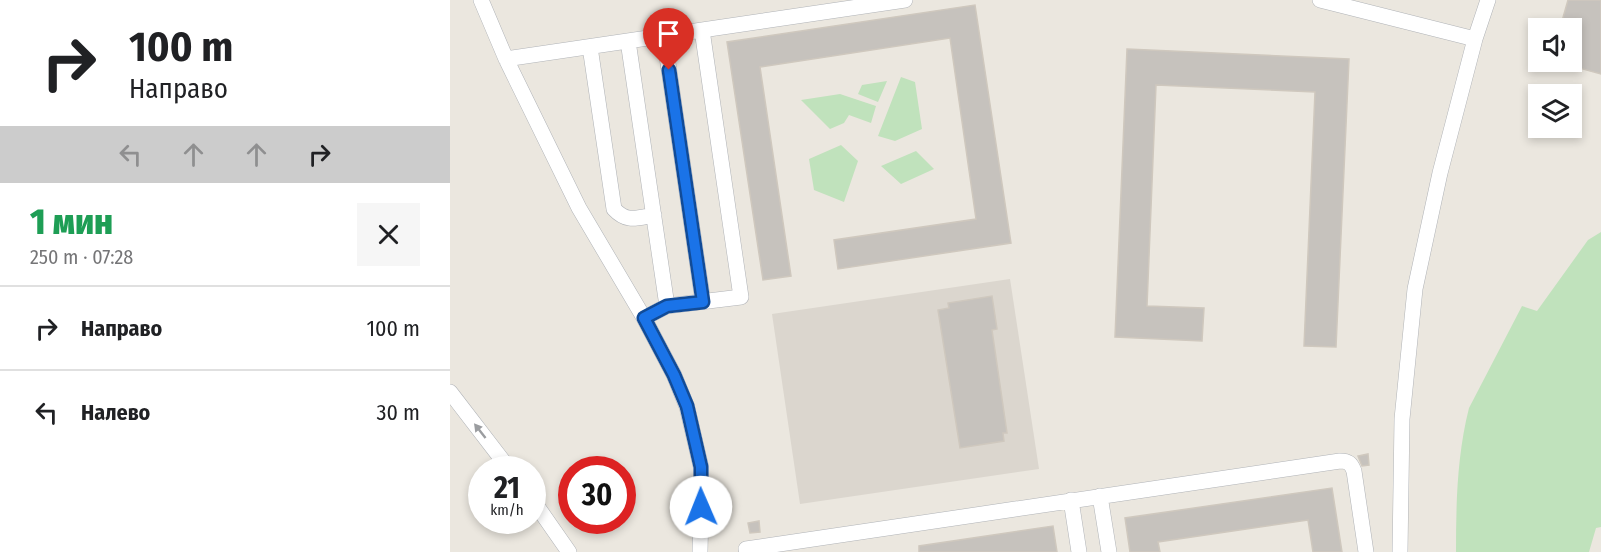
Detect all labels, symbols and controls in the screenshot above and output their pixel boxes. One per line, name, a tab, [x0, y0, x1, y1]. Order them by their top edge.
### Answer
pin	[643, 8, 694, 70]
icon: arrive	[652, 17, 685, 50]
map controls	[1528, 18, 1582, 138]
button: sound	[1528, 18, 1582, 72]
text: 100 m	[129, 22, 233, 72]
icon: right	[30, 24, 108, 102]
text: Направо	[129, 73, 228, 105]
button: layers	[1528, 84, 1582, 138]
icon: left	[114, 138, 147, 171]
icon: ahead	[177, 138, 210, 171]
icon: ahead	[240, 138, 273, 171]
icon: right	[303, 138, 336, 171]
text: 1 мин	[30, 200, 113, 244]
button: close	[357, 203, 420, 266]
text: 250 m · 07:28	[30, 245, 133, 269]
icon: right	[30, 312, 63, 345]
text: Направо	[81, 315, 162, 342]
text: 100 m	[366, 315, 420, 342]
icon: left	[30, 396, 63, 429]
text: Налево	[81, 399, 150, 426]
text: 30 m	[377, 399, 420, 426]
one-way arrow	[473, 423, 486, 439]
speed limit sign: 30	[558, 456, 636, 534]
text: 21	[494, 470, 520, 506]
position arrow	[669, 475, 733, 539]
text: km/h	[490, 501, 524, 519]

